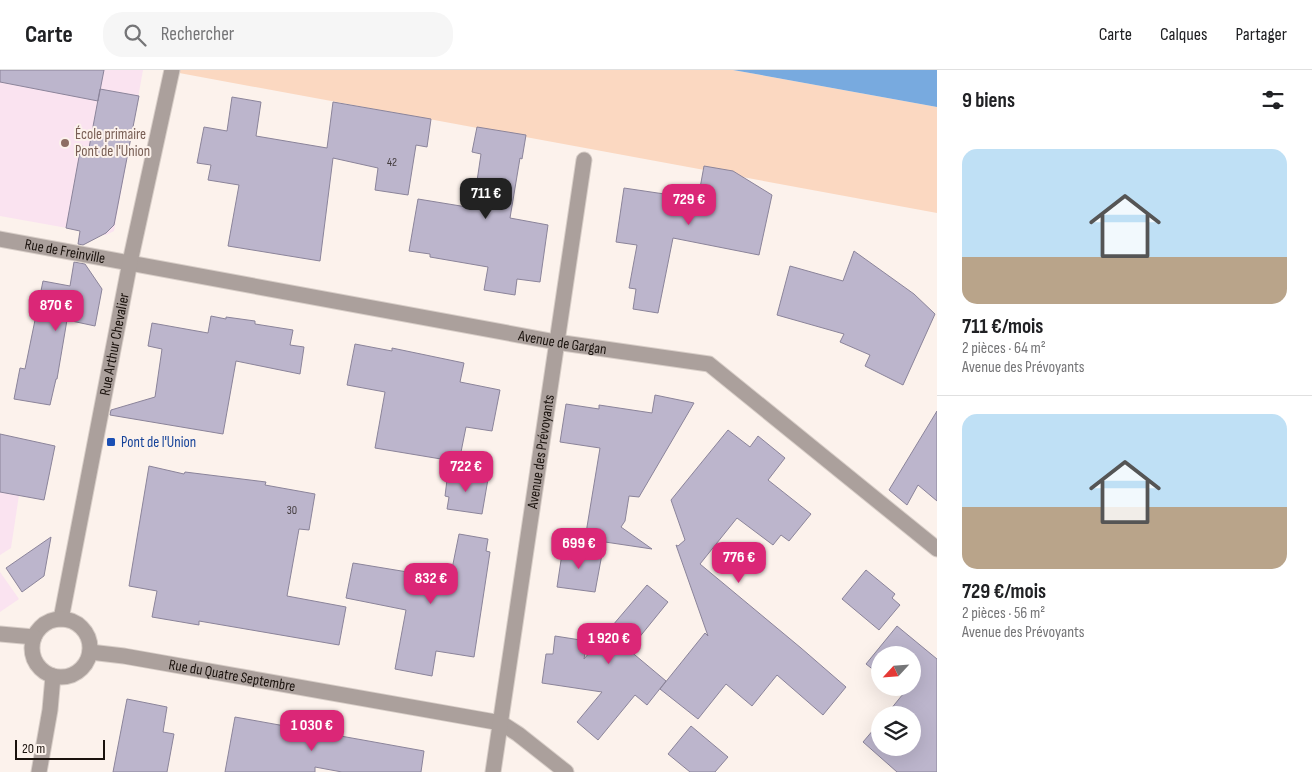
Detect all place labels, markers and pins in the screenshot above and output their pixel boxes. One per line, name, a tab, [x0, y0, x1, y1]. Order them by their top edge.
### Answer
place label: École primaire Pont de l'Union	[75, 125, 150, 161]
marker: École primaire Pont de l'Union	[59, 137, 71, 149]
pin: 711 €	[451, 178, 521, 220]
pin: 729 €	[654, 184, 724, 226]
pin: 870 €	[21, 290, 91, 332]
place label: Pont de l'Union	[121, 433, 196, 452]
marker: Pont de l'Union	[105, 436, 117, 448]
pin: 722 €	[431, 450, 501, 493]
pin: 699 €	[544, 528, 614, 570]
pin: 776 €	[704, 542, 774, 584]
pin: 832 €	[396, 562, 466, 605]
pin: 1 920 €	[563, 622, 655, 665]
pin: 1 030 €	[266, 710, 358, 752]

